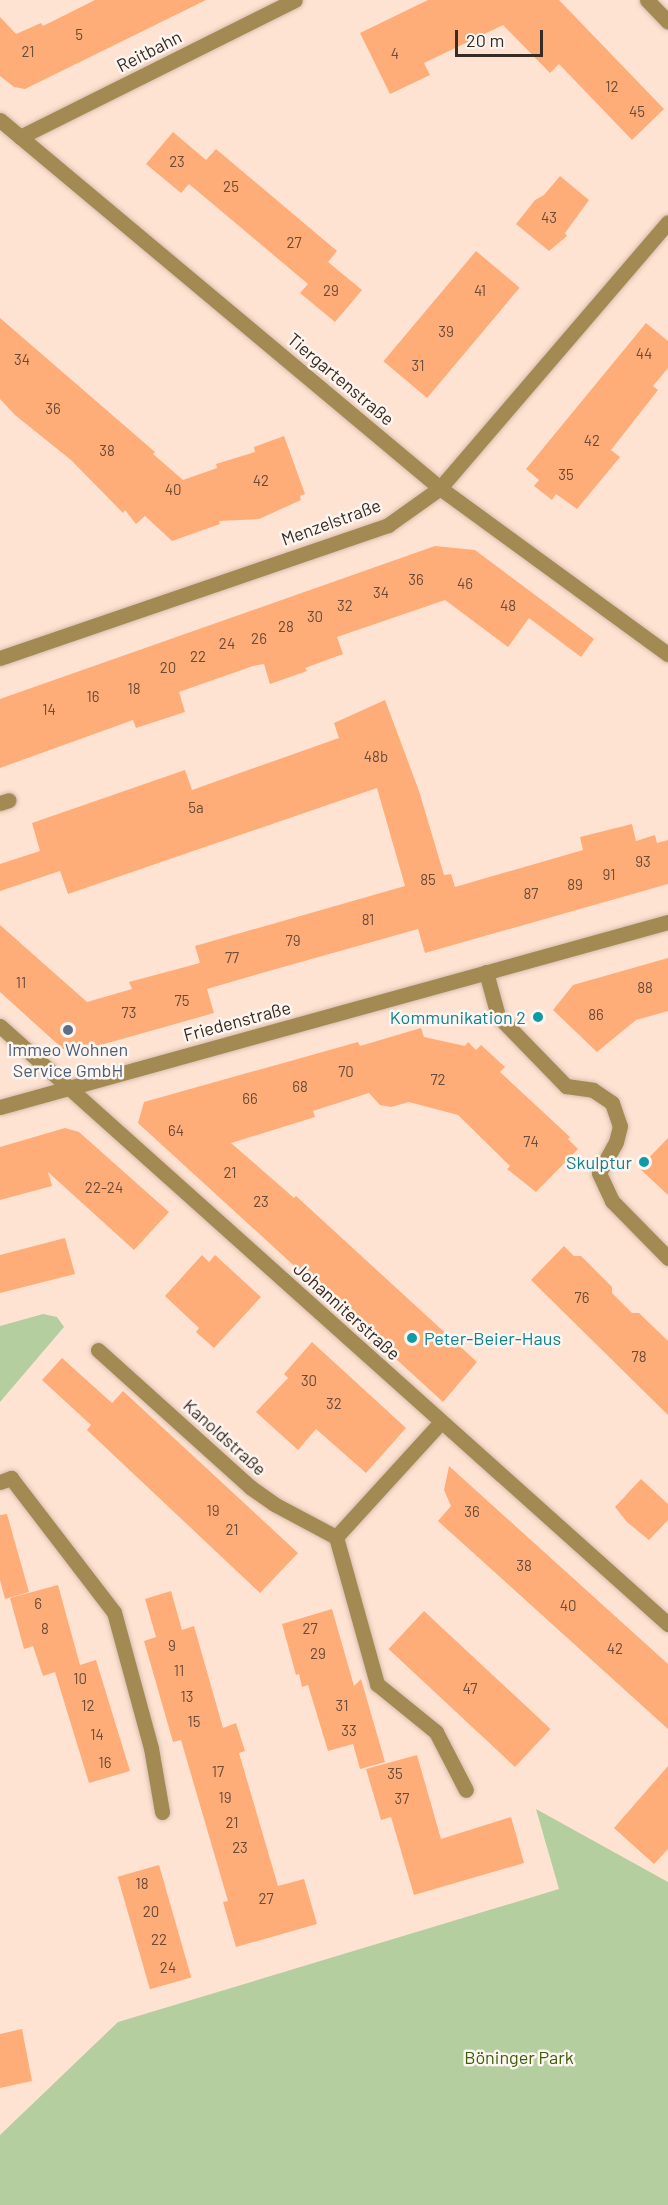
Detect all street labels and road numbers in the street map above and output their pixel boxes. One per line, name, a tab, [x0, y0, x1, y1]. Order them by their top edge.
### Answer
street label: Reitbahn	[113, 25, 185, 77]
street label: Tiergartenstraße	[283, 328, 399, 430]
street label: Menzelstraße	[278, 494, 384, 550]
street label: Friedenstraße	[181, 996, 293, 1046]
street label: Johanniterstraße	[289, 1257, 405, 1365]
street label: Kanoldstraße	[179, 1394, 271, 1480]

